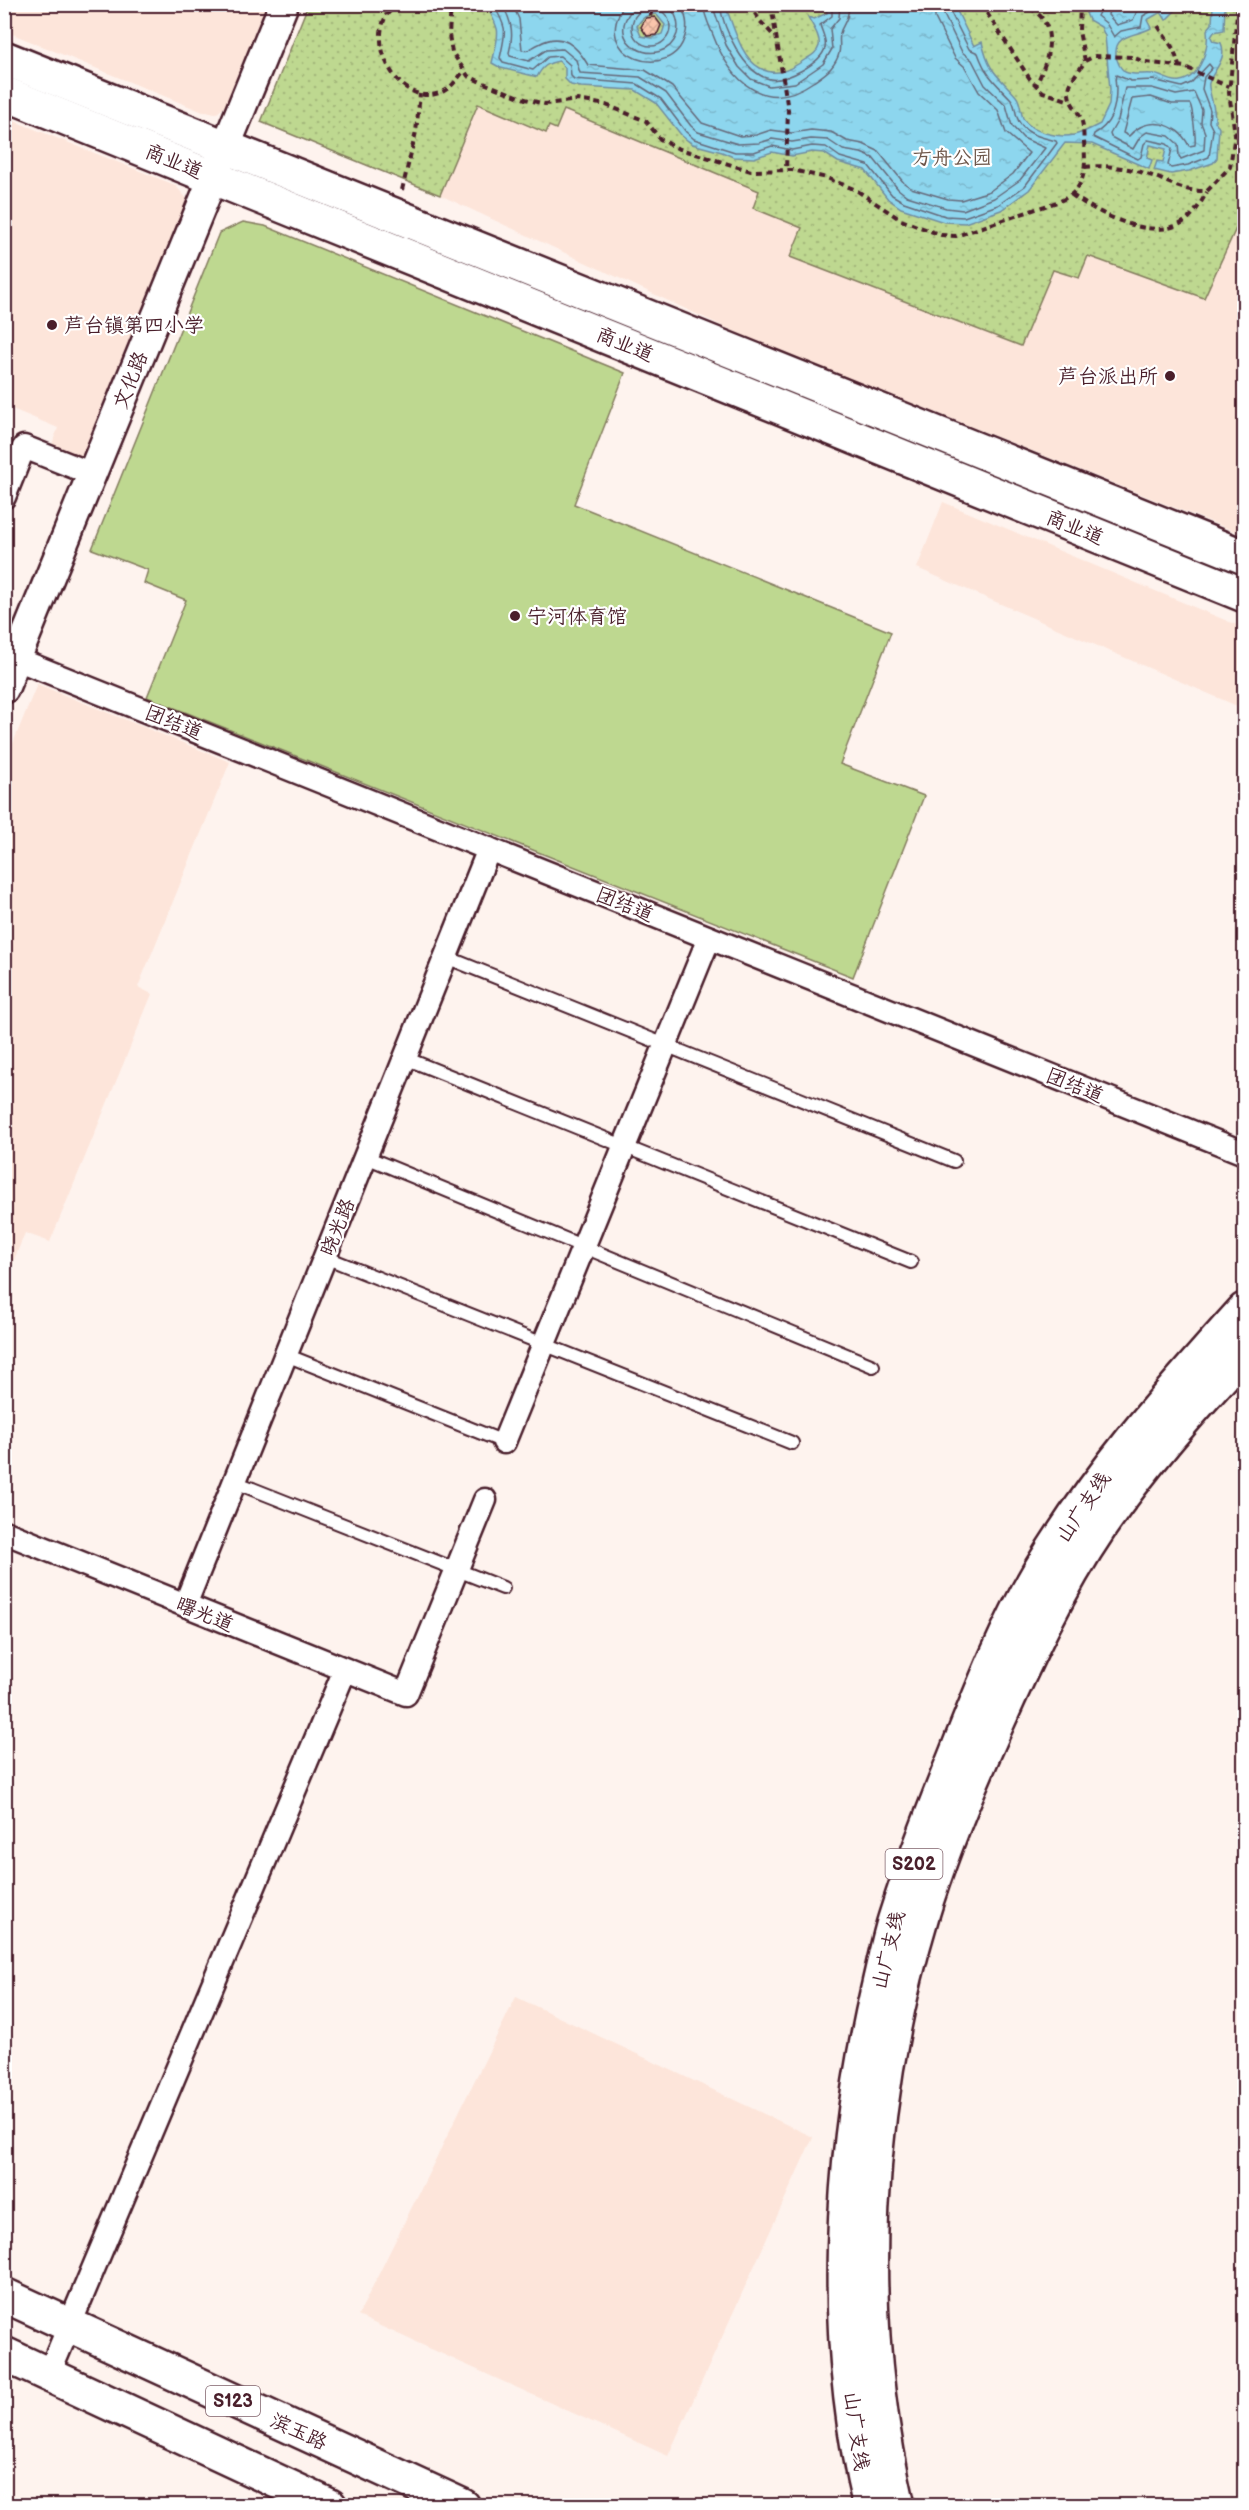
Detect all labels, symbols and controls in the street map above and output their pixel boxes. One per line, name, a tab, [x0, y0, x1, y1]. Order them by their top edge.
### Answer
street label: 商业道	[141, 140, 206, 184]
park label: 方舟公园	[912, 146, 992, 170]
place label: 芦台镇第四小学	[64, 314, 204, 338]
marker: 芦台镇第四小学	[45, 318, 59, 332]
street label: 商业道	[592, 323, 657, 367]
street label: 文化路	[109, 347, 154, 413]
place label: 芦台派出所	[1058, 365, 1158, 389]
marker: 芦台派出所	[1163, 369, 1177, 383]
street label: 商业道	[1042, 506, 1107, 550]
place label: 宁河体育馆	[527, 605, 627, 629]
marker: 宁河体育馆	[508, 609, 522, 623]
street label: 团结道	[141, 701, 206, 745]
street label: 团结道	[592, 883, 657, 927]
street label: 团结道	[1042, 1064, 1107, 1108]
street label: 晓光路	[316, 1194, 361, 1260]
street label: 山广支线	[1052, 1468, 1116, 1547]
street label: 曙光道	[172, 1593, 237, 1637]
road number: S202	[886, 1849, 942, 1879]
street label: 山广支线	[868, 1909, 910, 1992]
road number: S123	[206, 2386, 260, 2416]
street label: 山广支线	[839, 2390, 873, 2472]
street label: 滨玉路	[266, 2408, 332, 2456]

